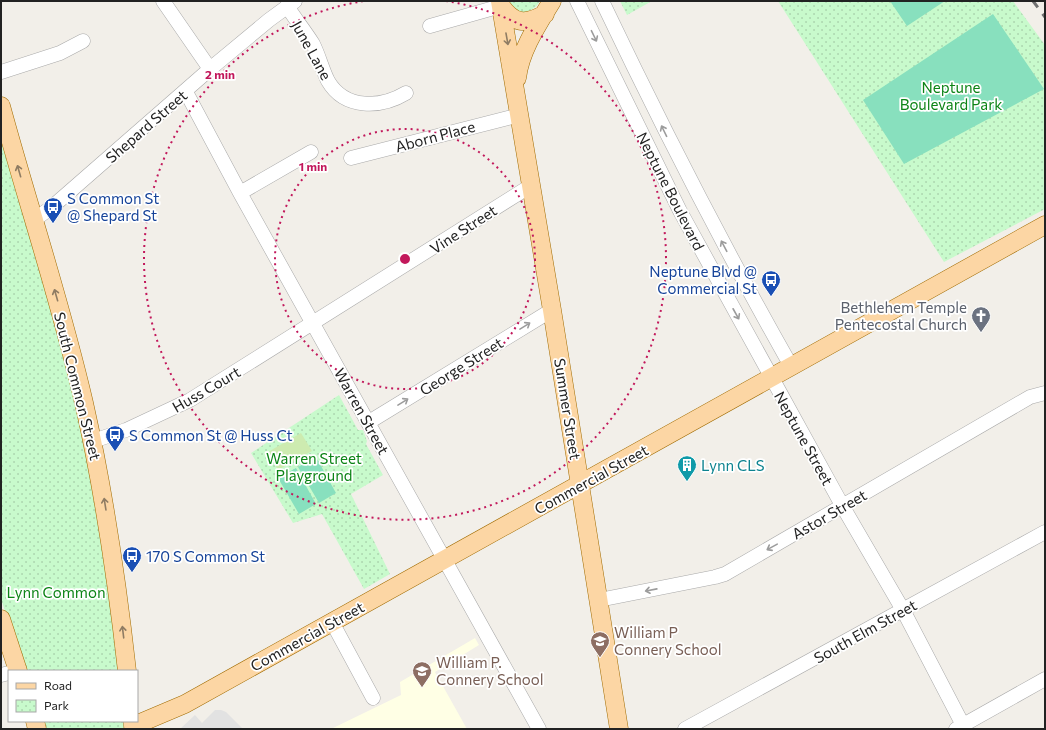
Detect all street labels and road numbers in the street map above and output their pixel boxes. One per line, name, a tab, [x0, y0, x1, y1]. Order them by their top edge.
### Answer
street label: June Lane	[288, 17, 336, 83]
street label: Shepard Street	[102, 86, 190, 166]
street label: Aborn Place	[393, 117, 477, 155]
street label: Neptune Boulevard	[633, 129, 709, 253]
street label: Vine Street	[426, 201, 500, 257]
street label: South Common Street	[51, 310, 105, 462]
street label: George Street	[416, 333, 506, 399]
street label: Summer Street	[551, 357, 585, 461]
street label: Huss Court	[169, 362, 243, 416]
street label: Warren Street	[331, 365, 393, 457]
street label: Neptune Street	[771, 388, 837, 488]
street label: Commercial Street	[531, 440, 651, 518]
street label: Astor Street	[788, 485, 870, 543]
street label: South Elm Street	[810, 595, 920, 667]
street label: Commercial Street	[247, 597, 367, 675]

